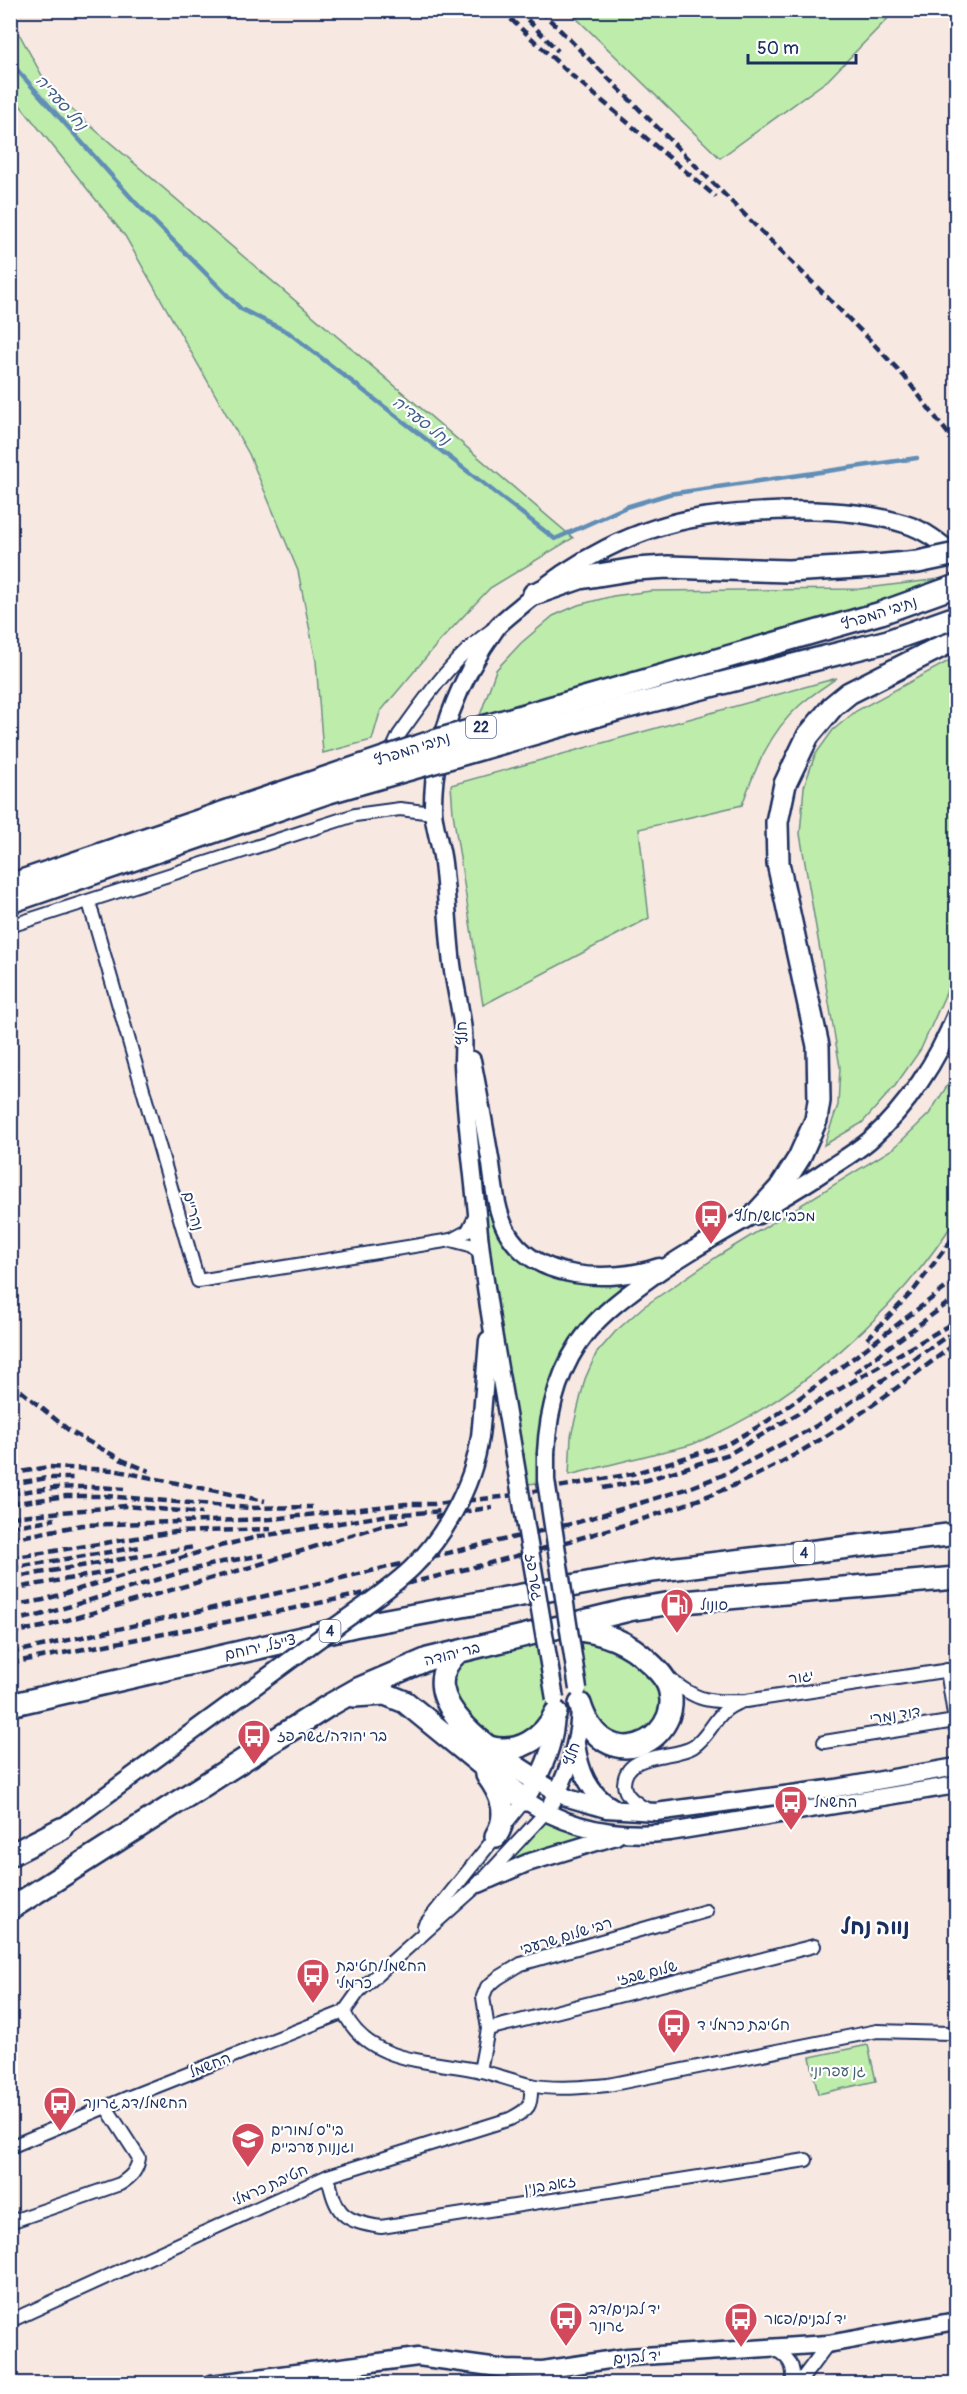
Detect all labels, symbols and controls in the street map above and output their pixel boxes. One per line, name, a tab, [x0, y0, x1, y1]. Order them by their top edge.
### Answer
scale bar	[748, 27, 856, 65]
text: 50 m	[757, 37, 799, 60]
water label: נחל סעדיה	[31, 71, 92, 136]
water label: נחל סעדיה	[388, 392, 455, 450]
street label: נתיבי המפרץ	[839, 592, 919, 635]
road number: 22	[466, 716, 496, 738]
street label: נתיבי המפרץ	[372, 728, 452, 771]
street label: חלץ	[452, 1021, 473, 1045]
street label: נהריים	[178, 1189, 207, 1233]
bus stop icon: מכבי אש/חלץ	[693, 1198, 729, 1245]
place label: מכבי אש/חלץ	[734, 1207, 815, 1226]
road number: 4	[794, 1542, 814, 1564]
street label: גשר פז	[520, 1552, 547, 1602]
fuel station icon: סונול	[659, 1587, 695, 1634]
place label: סונול	[700, 1596, 728, 1615]
road number: 4	[320, 1620, 340, 1642]
street label: צייזל, ירוחם	[223, 1630, 298, 1665]
street label: בר יהודה	[422, 1638, 482, 1671]
street label: יגור	[787, 1666, 815, 1689]
street label: דוד נמרי	[868, 1702, 922, 1729]
bus stop icon: בר יהודה/גשר פז	[236, 1718, 272, 1765]
place label: בר יהודה/גשר פז	[277, 1727, 387, 1746]
street label: חלץ	[560, 1740, 585, 1768]
bus stop icon: החשמל	[773, 1784, 809, 1831]
place label: החשמל	[814, 1793, 857, 1812]
street label: רבי שלום שרעבי	[518, 1913, 615, 1960]
district label: נווה נחל	[841, 1914, 909, 1941]
bus stop icon: החשמל/חטיבת כרמלי	[295, 1957, 331, 2004]
place label: החשמל/חטיבת כרמלי	[335, 1957, 427, 1993]
street label: שלום שבזי	[615, 1957, 679, 1990]
bus stop icon: חטיבת כרמלי ד	[656, 2007, 692, 2054]
place label: חטיבת כרמלי ד	[697, 2016, 790, 2035]
street label: החשמל	[187, 2049, 234, 2082]
park label: גן עפרוני	[810, 2062, 866, 2081]
bus stop icon: החשמל/דב גרונר	[42, 2085, 78, 2132]
place label: החשמל/דב גרונר	[83, 2094, 188, 2113]
school or university icon: בי"ס למורים וגננות ערביים	[230, 2121, 266, 2168]
place label: בי"ס למורים וגננות ערביים	[271, 2121, 354, 2157]
street label: חטיבת כרמלי	[229, 2160, 311, 2211]
street label: זאב בנין	[523, 2172, 577, 2199]
bus stop icon: יד לבנים/דב גרונר	[548, 2300, 584, 2347]
place label: יד לבנים/דב גרונר	[589, 2300, 660, 2336]
bus stop icon: יד לבנים/פאר	[723, 2301, 759, 2348]
place label: יד לבנים/פאר	[764, 2310, 847, 2329]
street label: יד לבנים	[612, 2346, 662, 2369]

